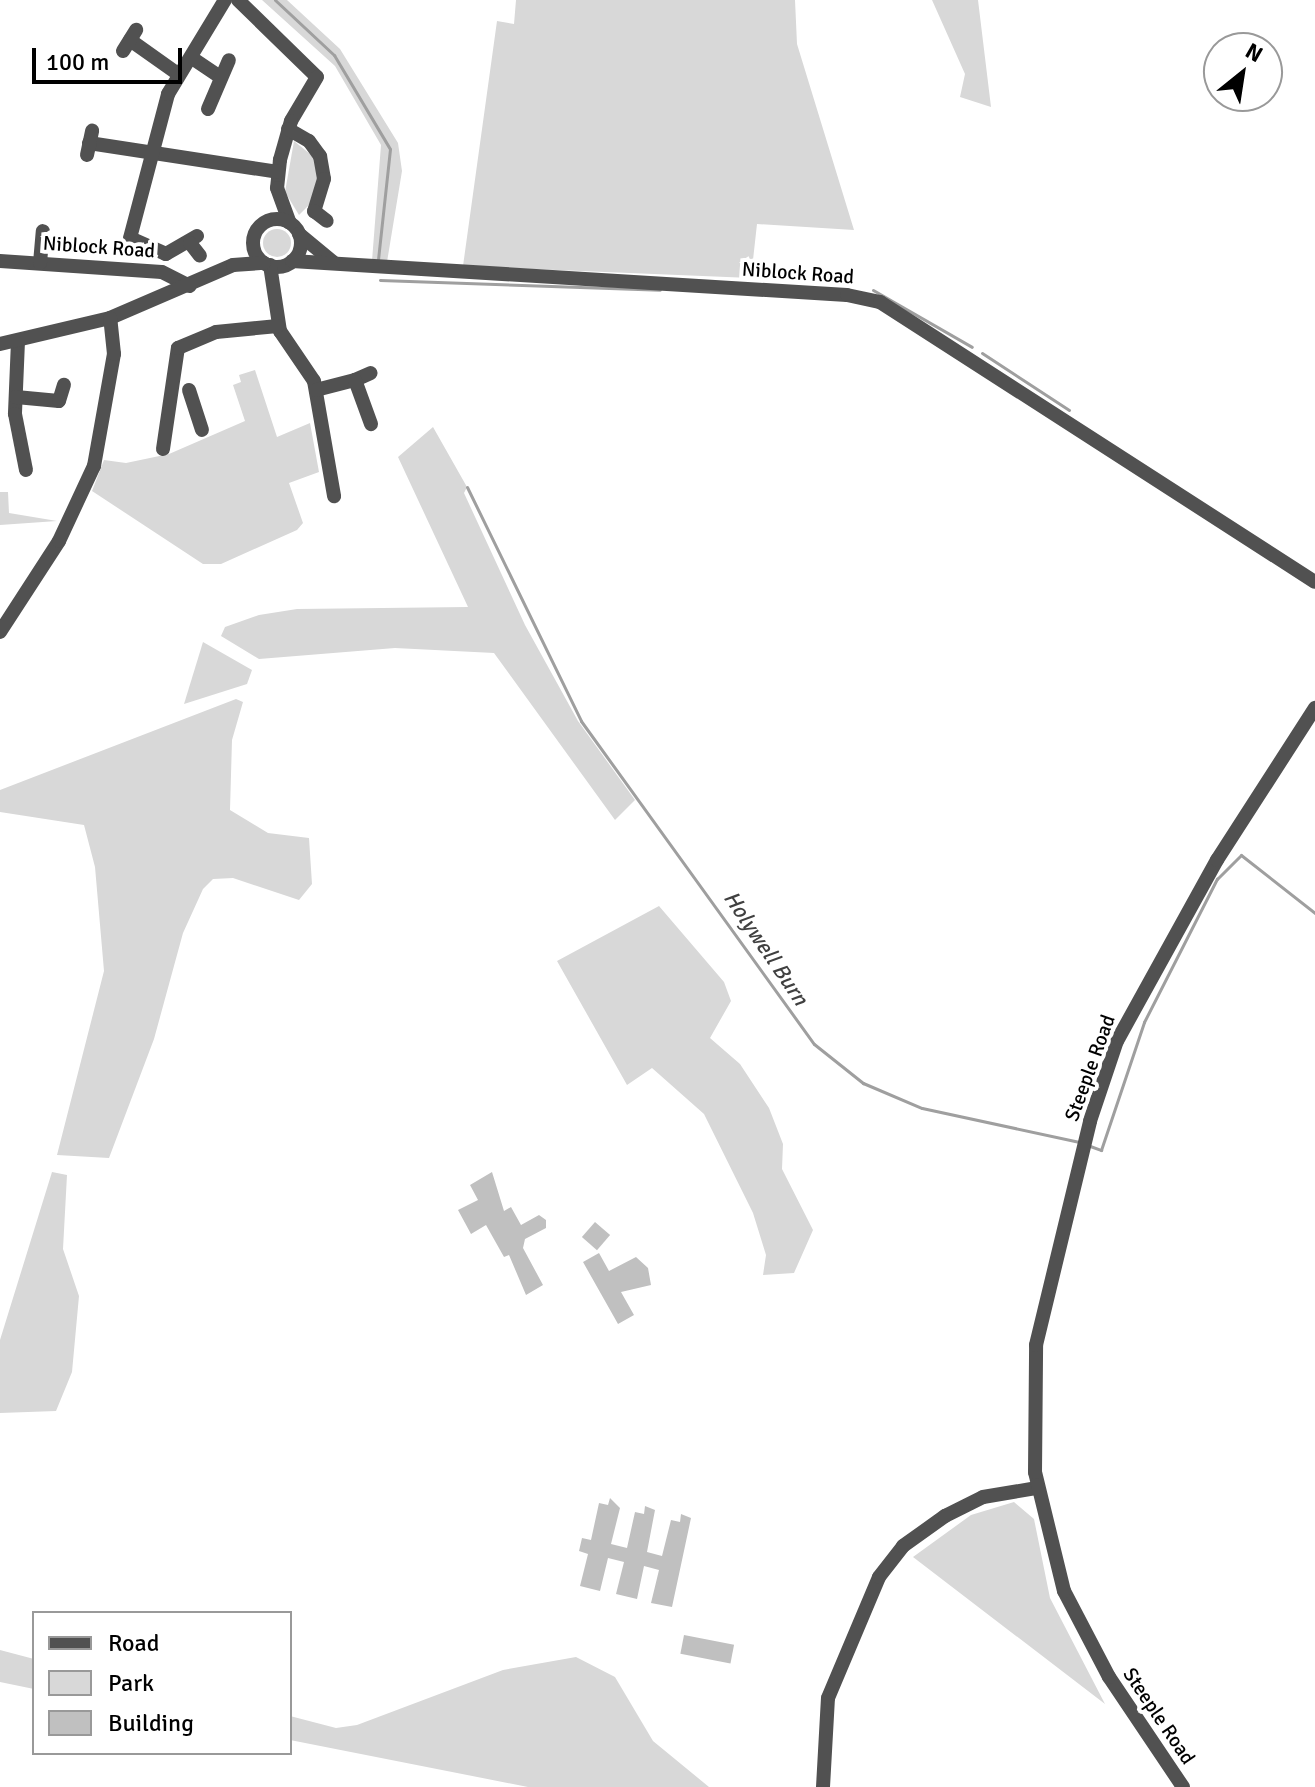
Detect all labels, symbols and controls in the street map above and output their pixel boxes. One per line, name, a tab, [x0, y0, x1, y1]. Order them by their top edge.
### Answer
scale bar	[36, 32, 186, 82]
north arrow	[1203, 32, 1283, 112]
text: N	[1241, 37, 1268, 68]
text: 100 m	[46, 47, 109, 77]
street label: Niblock Road	[42, 231, 156, 263]
street label: Niblock Road	[741, 257, 855, 289]
water label: Holywell Burn	[718, 886, 814, 1010]
street label: Steeple Road	[1060, 1012, 1120, 1124]
legend	[32, 1611, 292, 1755]
text: Road	[108, 1628, 159, 1658]
street label: Steeple Road	[1118, 1663, 1200, 1769]
text: Park	[108, 1668, 154, 1698]
text: Building	[108, 1708, 194, 1738]

